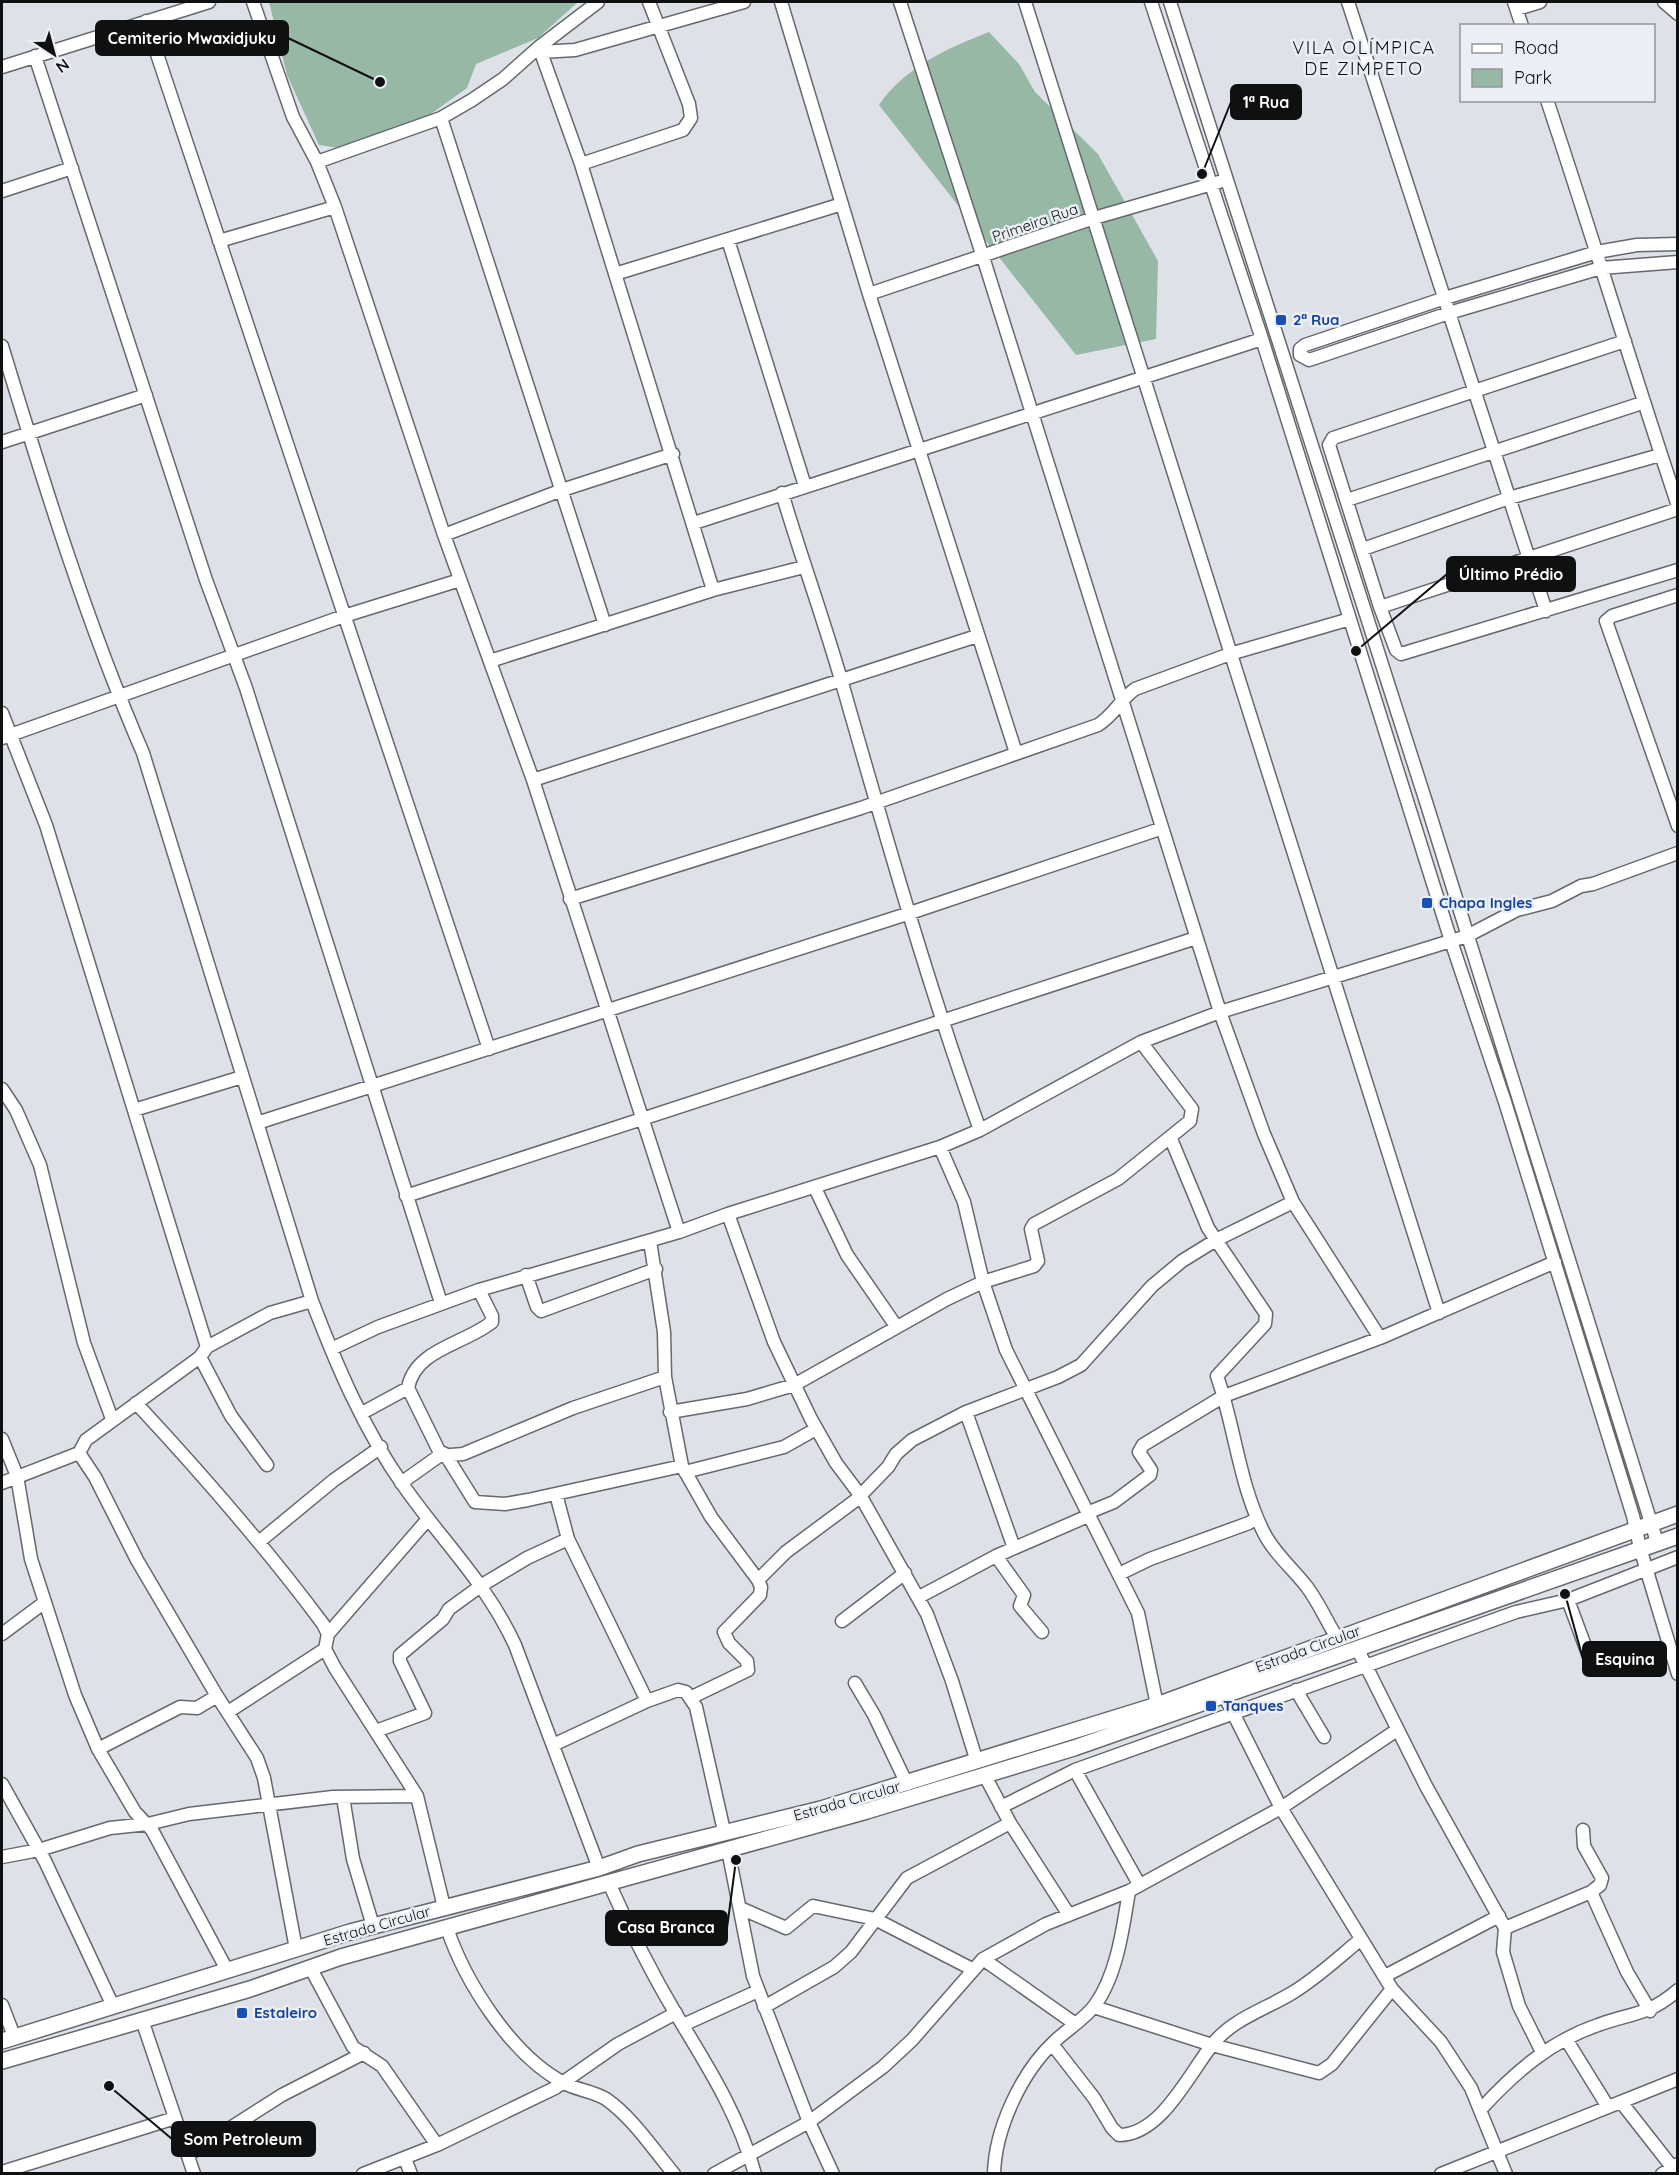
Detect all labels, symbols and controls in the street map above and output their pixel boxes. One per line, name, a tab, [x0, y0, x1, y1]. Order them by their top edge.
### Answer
callout: Cemiterio Mwaxidjuku	[96, 21, 288, 55]
north arrow	[24, 24, 84, 84]
legend	[1460, 24, 1655, 102]
text: Cemiterio Mwaxidjuku	[108, 28, 276, 48]
district label: VILA OLÍMPICA DE ZIMPETO	[1292, 36, 1436, 80]
text: Road	[1514, 36, 1559, 59]
text: N	[52, 55, 73, 78]
text: Park	[1514, 66, 1552, 89]
callout: 1ª Rua	[1231, 85, 1301, 119]
text: 1ª Rua	[1243, 92, 1289, 112]
street label: Primeira Rua	[989, 199, 1080, 246]
place label: 2ª Rua	[1293, 310, 1339, 329]
marker: 2ª Rua	[1274, 313, 1288, 327]
callout: Último Prédio	[1447, 557, 1575, 591]
text: Último Prédio	[1459, 564, 1563, 584]
place label: Chapa Ingles	[1439, 893, 1532, 912]
marker: Chapa Ingles	[1420, 896, 1434, 910]
street label: Estrada Circular	[1253, 1621, 1363, 1676]
callout: Esquina	[1583, 1642, 1666, 1676]
text: Esquina	[1595, 1649, 1655, 1669]
place label: Tanques	[1223, 1696, 1284, 1715]
marker: Tanques	[1204, 1699, 1218, 1713]
street label: Estrada Circular	[791, 1776, 903, 1825]
street label: Estrada Circular	[321, 1901, 433, 1950]
callout: Casa Branca	[606, 1911, 727, 1945]
text: Casa Branca	[617, 1917, 715, 1937]
place label: Estaleiro	[254, 2003, 317, 2022]
marker: Estaleiro	[235, 2006, 249, 2020]
callout: Som Petroleum	[172, 2122, 315, 2156]
text: Som Petroleum	[184, 2129, 302, 2149]

